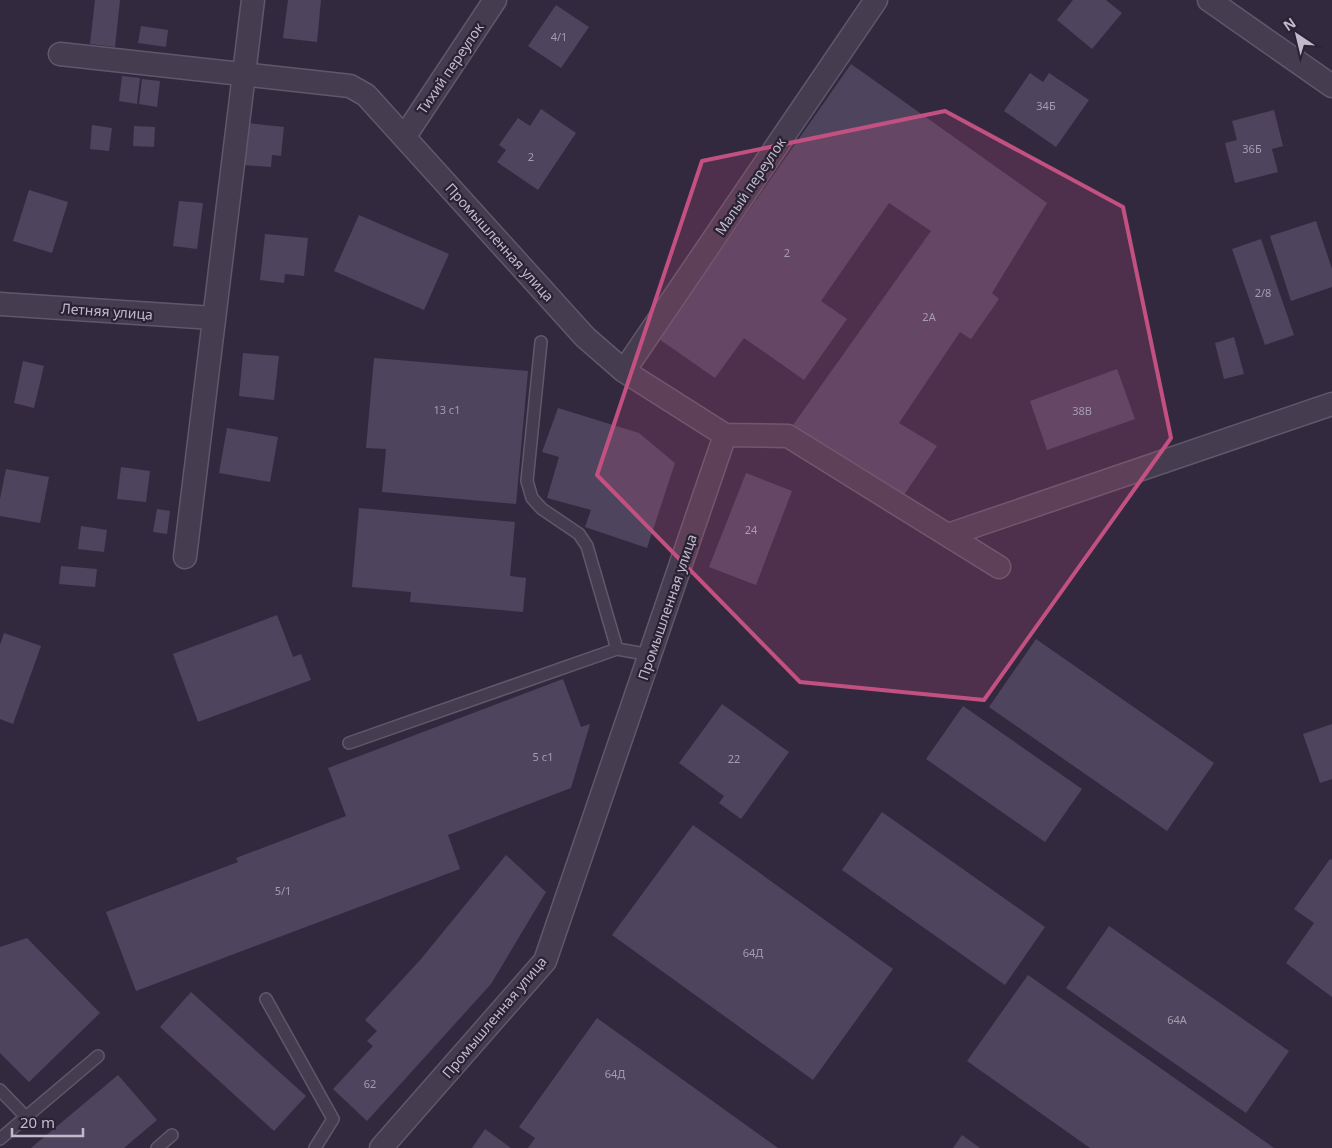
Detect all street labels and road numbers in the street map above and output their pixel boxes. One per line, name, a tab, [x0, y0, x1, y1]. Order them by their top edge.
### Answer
street label: Тихий переулок	[412, 18, 488, 118]
street label: Малый переулок	[710, 133, 790, 239]
street label: Промышленная улица	[442, 179, 558, 305]
street label: Летняя улица	[60, 298, 154, 324]
street label: Промышленная улица	[633, 531, 701, 683]
street label: Промышленная улица	[437, 952, 551, 1082]

